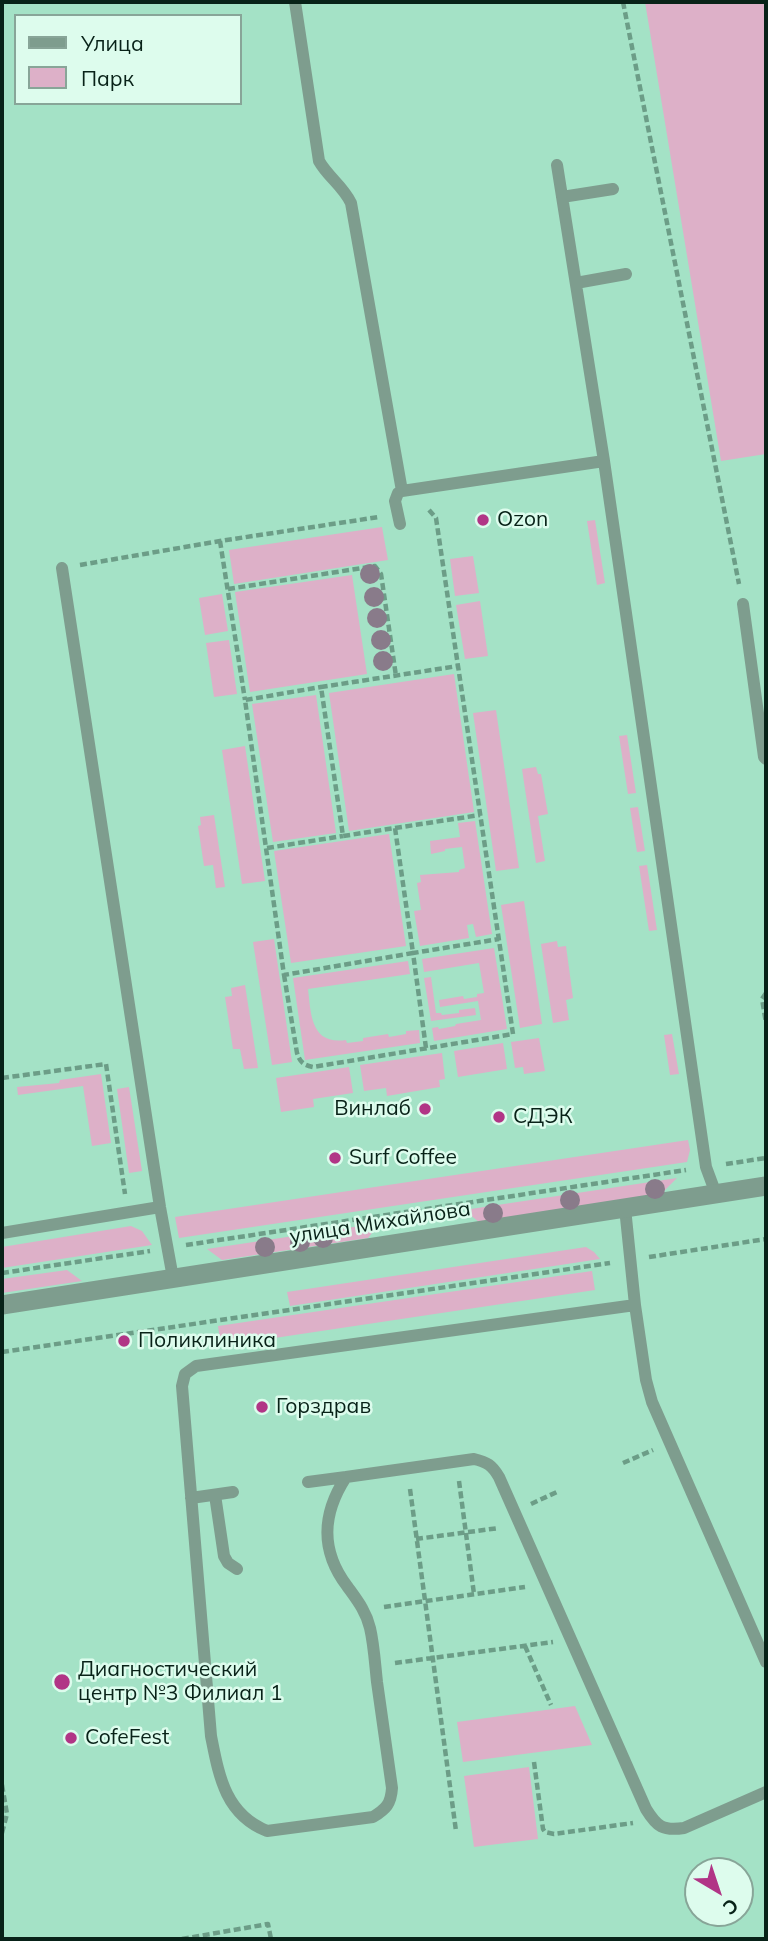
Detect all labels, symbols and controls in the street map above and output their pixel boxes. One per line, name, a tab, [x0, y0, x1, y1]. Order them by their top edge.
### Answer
legend	[14, 14, 242, 105]
text: Улица	[81, 30, 144, 56]
text: Парк	[81, 65, 134, 91]
place label: Ozon	[497, 507, 548, 533]
marker: Ozon	[475, 512, 491, 528]
place label: Винлаб	[334, 1096, 411, 1122]
marker: Винлаб	[417, 1101, 433, 1117]
place label: СДЭК	[513, 1104, 572, 1130]
marker: СДЭК	[491, 1109, 507, 1125]
place label: Surf Coffee	[349, 1145, 457, 1171]
marker: Surf Coffee	[327, 1150, 343, 1166]
street label: улица Михайлова	[288, 1196, 472, 1250]
place label: Поликлиника	[138, 1328, 276, 1354]
marker: Поликлиника	[116, 1333, 132, 1349]
place label: Горздрав	[276, 1394, 371, 1420]
marker: Горздрав	[254, 1399, 270, 1415]
place label: Диагностический центр №3 Филиал 1	[78, 1657, 283, 1707]
marker: Диагностический центр №3 Филиал 1	[52, 1672, 72, 1692]
place label: CofeFest	[85, 1725, 169, 1751]
marker: CofeFest	[63, 1730, 79, 1746]
north arrow	[684, 1857, 754, 1927]
text: С	[718, 1893, 744, 1920]

